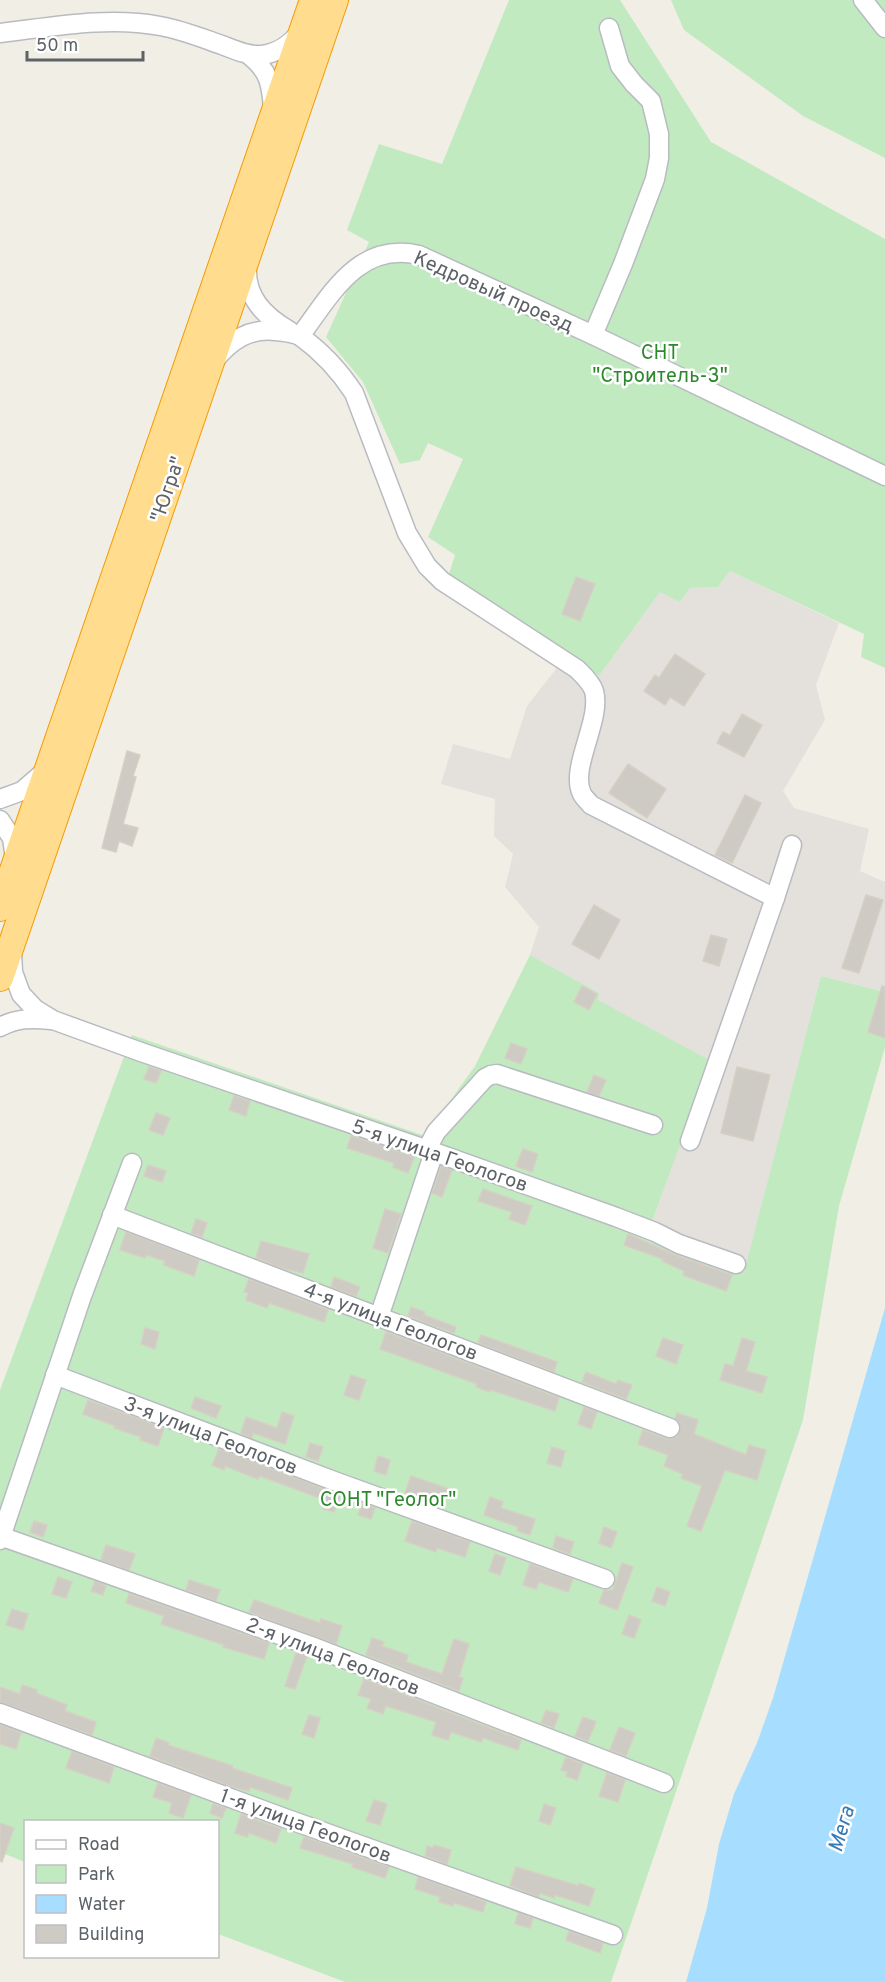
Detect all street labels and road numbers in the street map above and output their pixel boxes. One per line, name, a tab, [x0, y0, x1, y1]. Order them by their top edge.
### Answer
street label: Кедровый проезд	[409, 246, 577, 340]
street label: "Югра"	[146, 453, 192, 526]
street label: 5-я улица Геологов	[348, 1115, 531, 1199]
street label: 4-я улица Геологов	[299, 1278, 481, 1368]
street label: 3-я улица Геологов	[120, 1392, 301, 1482]
street label: 2-я улица Геологов	[242, 1613, 423, 1703]
street label: 1-я улица Геологов	[216, 1784, 395, 1870]

